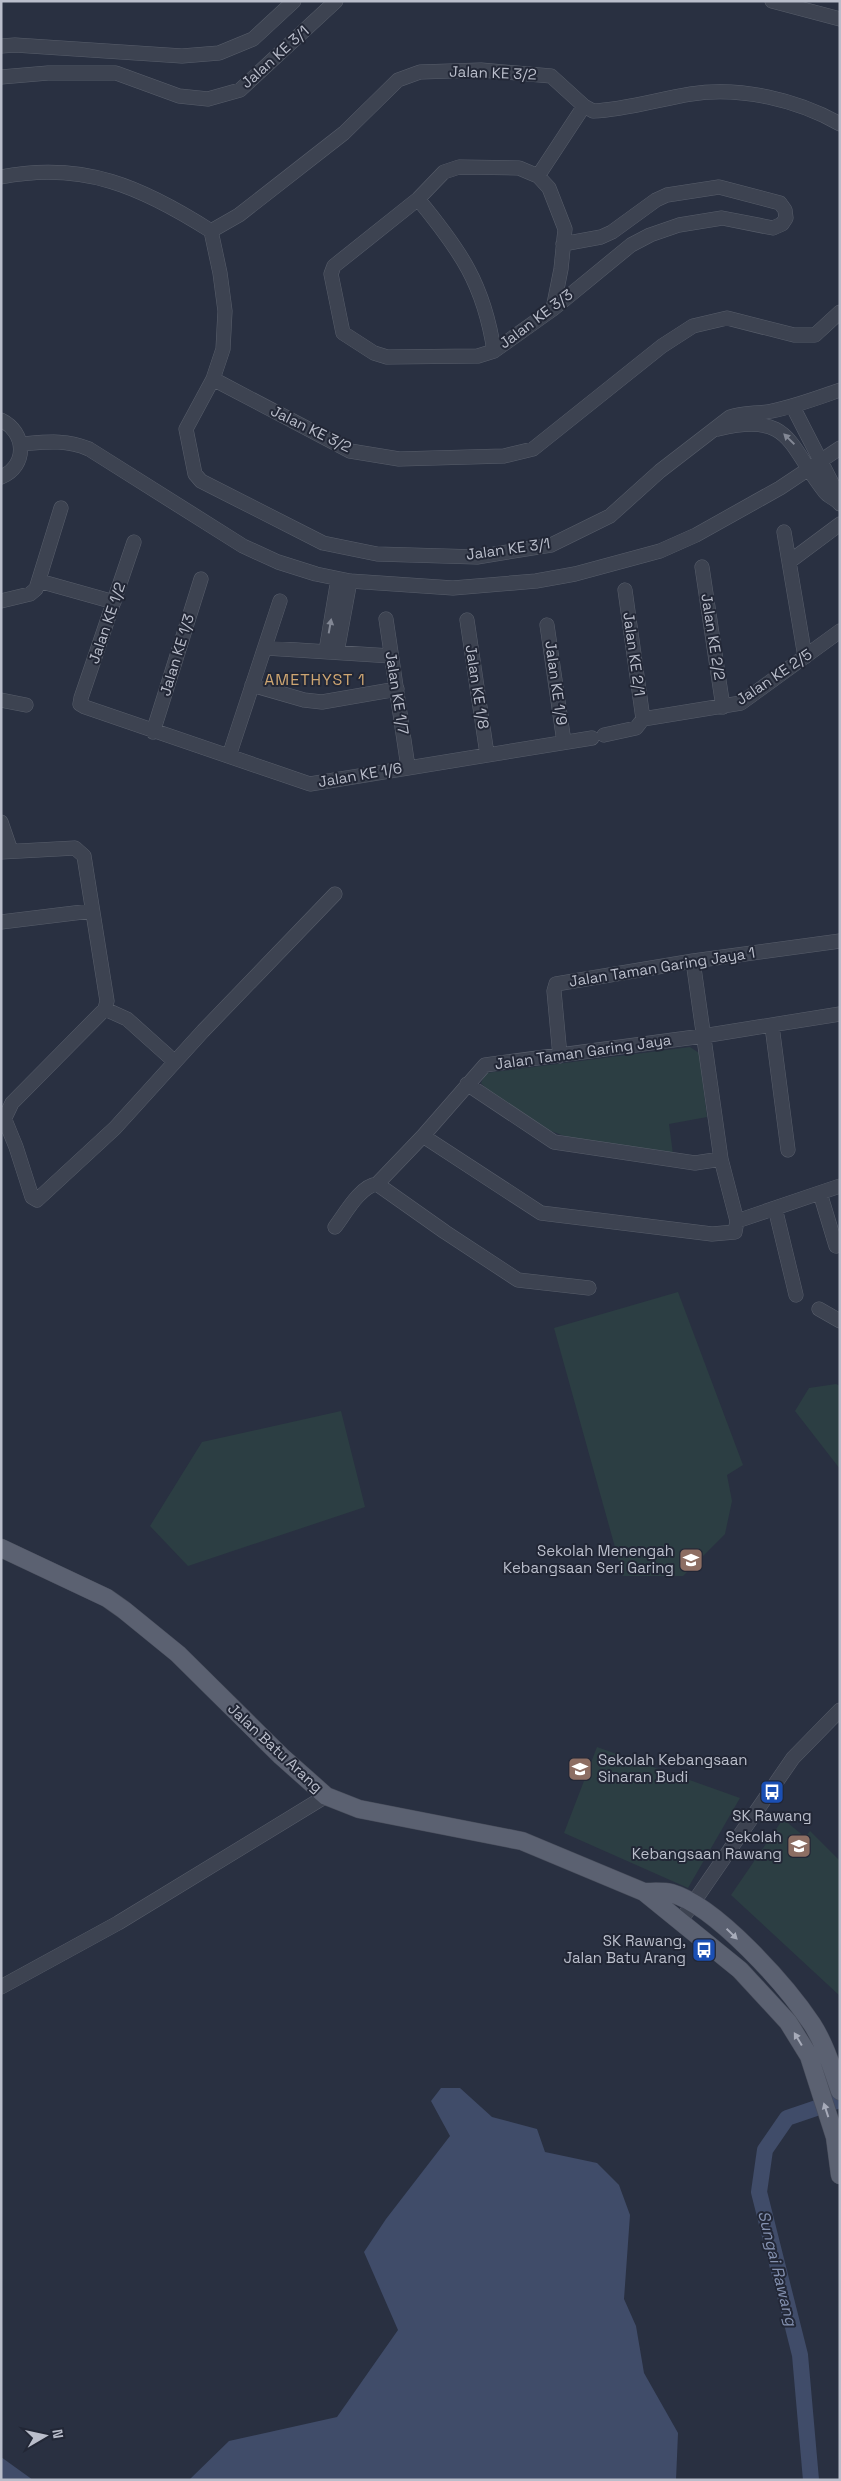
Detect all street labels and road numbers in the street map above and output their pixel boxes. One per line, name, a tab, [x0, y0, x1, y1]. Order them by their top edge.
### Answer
street label: Jalan KE 3/1	[237, 21, 313, 92]
street label: Jalan KE 3/2	[449, 61, 537, 84]
street label: Jalan KE 3/3	[495, 285, 576, 353]
street label: Jalan KE 3/2	[268, 401, 355, 456]
street label: Jalan KE 3/1	[465, 533, 551, 564]
street label: Jalan KE 1/2	[84, 580, 129, 666]
street label: Jalan KE 2/2	[697, 592, 730, 682]
street label: Jalan KE 2/1	[619, 611, 650, 697]
street label: Jalan KE 1/3	[155, 612, 198, 698]
street label: Jalan KE 1/9	[541, 640, 572, 726]
street label: Jalan KE 1/8	[461, 643, 494, 730]
street label: Jalan KE 2/5	[732, 644, 815, 709]
street label: Jalan KE 1/7	[382, 650, 413, 736]
street label: Jalan KE 1/6	[316, 758, 403, 791]
street label: Jalan Taman Garing Jaya 1	[567, 942, 756, 991]
street label: Jalan Taman Garing Jaya	[493, 1030, 673, 1073]
street label: Jalan Batu Arang	[224, 1699, 327, 1796]

